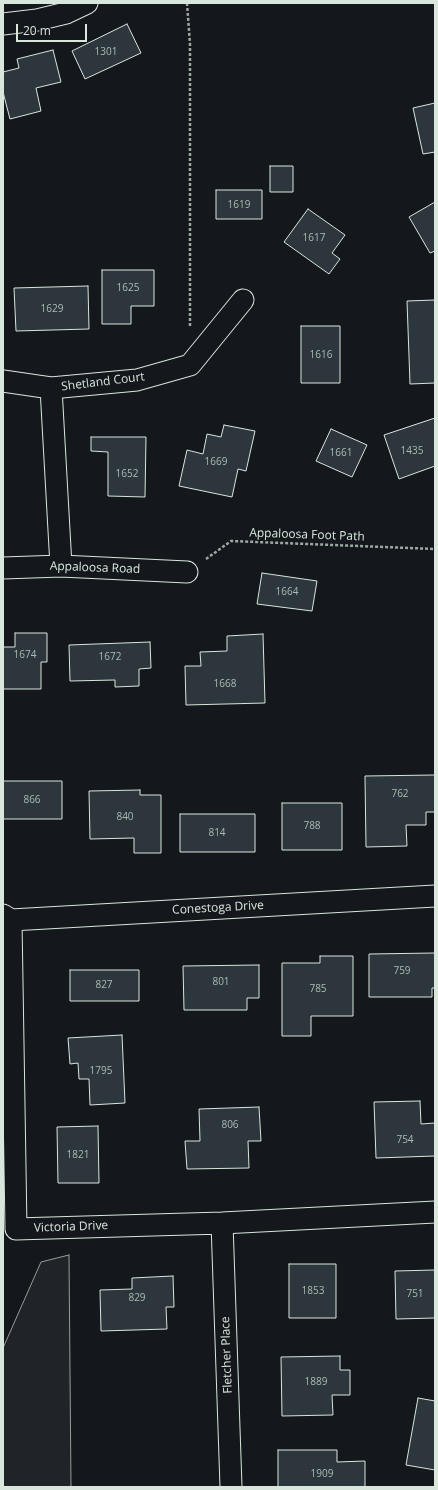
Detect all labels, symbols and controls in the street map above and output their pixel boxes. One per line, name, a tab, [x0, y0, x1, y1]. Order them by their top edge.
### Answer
scale bar	[18, 16, 89, 42]
text: 20 m	[23, 22, 51, 39]
house number: 1301	[95, 46, 117, 58]
house number: 1619	[228, 199, 250, 211]
house number: 1617	[303, 232, 325, 244]
house number: 1625	[117, 282, 139, 294]
house number: 1629	[41, 303, 63, 315]
house number: 1616	[310, 349, 332, 361]
street label: Shetland Court	[61, 370, 145, 394]
house number: 1435	[401, 445, 423, 457]
house number: 1661	[330, 447, 352, 459]
house number: 1669	[205, 456, 227, 468]
house number: 1652	[116, 468, 138, 480]
street label: Appaloosa Foot Path	[249, 526, 365, 544]
street label: Appaloosa Road	[50, 559, 140, 577]
house number: 1664	[276, 586, 298, 598]
house number: 1674	[14, 649, 36, 661]
house number: 1672	[99, 651, 121, 663]
house number: 1668	[214, 678, 236, 690]
house number: 762	[391, 788, 409, 800]
house number: 866	[23, 794, 41, 806]
house number: 840	[116, 811, 134, 823]
house number: 788	[303, 820, 321, 832]
house number: 814	[208, 827, 226, 839]
street label: Conestoga Drive	[172, 898, 264, 918]
house number: 759	[393, 965, 411, 977]
house number: 801	[212, 976, 230, 988]
house number: 827	[95, 979, 113, 991]
house number: 785	[309, 983, 327, 995]
house number: 1795	[90, 1065, 112, 1077]
house number: 806	[221, 1119, 239, 1131]
house number: 754	[396, 1134, 414, 1146]
house number: 1821	[67, 1149, 89, 1161]
street label: Victoria Drive	[34, 1219, 108, 1235]
house number: 1853	[302, 1285, 324, 1297]
house number: 751	[406, 1288, 424, 1300]
house number: 829	[128, 1292, 146, 1304]
street label: Fletcher Place	[218, 1316, 236, 1394]
house number: 1889	[305, 1376, 327, 1388]
house number: 1909	[311, 1468, 333, 1480]

